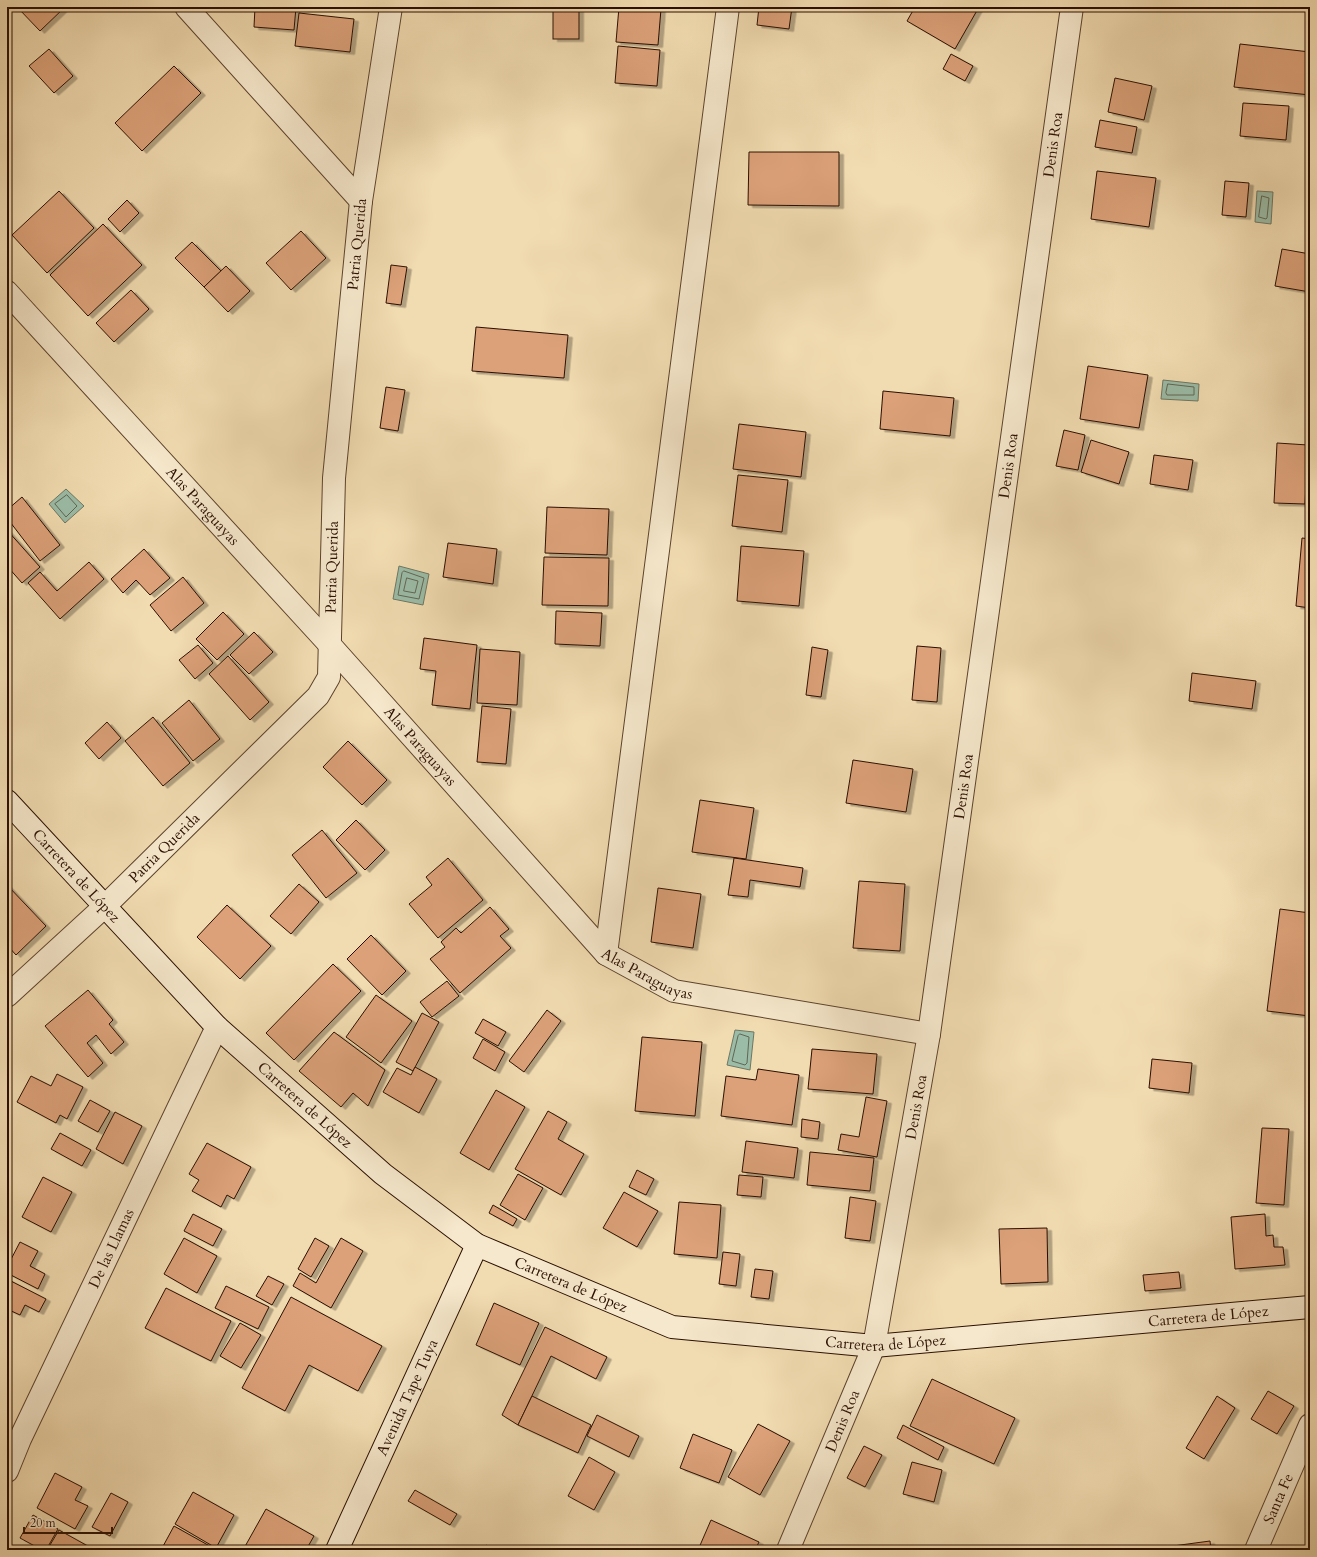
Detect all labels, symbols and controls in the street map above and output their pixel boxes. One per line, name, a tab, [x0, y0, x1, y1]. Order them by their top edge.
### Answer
street label: Denis Roa	[1038, 110, 1067, 179]
street label: Patria Querida	[342, 197, 371, 291]
street label: Denis Roa	[994, 431, 1023, 500]
street label: Alas Paraguayas	[162, 462, 244, 550]
street label: Patria Querida	[321, 520, 343, 614]
street label: Alas Paraguayas	[380, 702, 461, 790]
street label: Denis Roa	[949, 752, 978, 821]
street label: Patria Querida	[124, 808, 204, 887]
street label: Carretera de López	[28, 825, 125, 927]
street label: Alas Paraguayas	[598, 943, 694, 1004]
street label: Carretera de López	[253, 1057, 357, 1153]
street label: Denis Roa	[901, 1072, 932, 1141]
street label: De las Llamas	[84, 1205, 139, 1291]
street label: Carretera de López	[511, 1252, 631, 1317]
street label: Carretera de López	[1147, 1301, 1270, 1331]
street label: Carretera de López	[824, 1330, 947, 1356]
street label: Avenida Tape Tuya	[372, 1335, 443, 1459]
street label: Denis Roa	[820, 1386, 865, 1455]
street label: Santa Fe	[1258, 1470, 1298, 1527]
scale bar	[24, 1509, 112, 1535]
text: 20 m	[30, 1515, 57, 1531]

